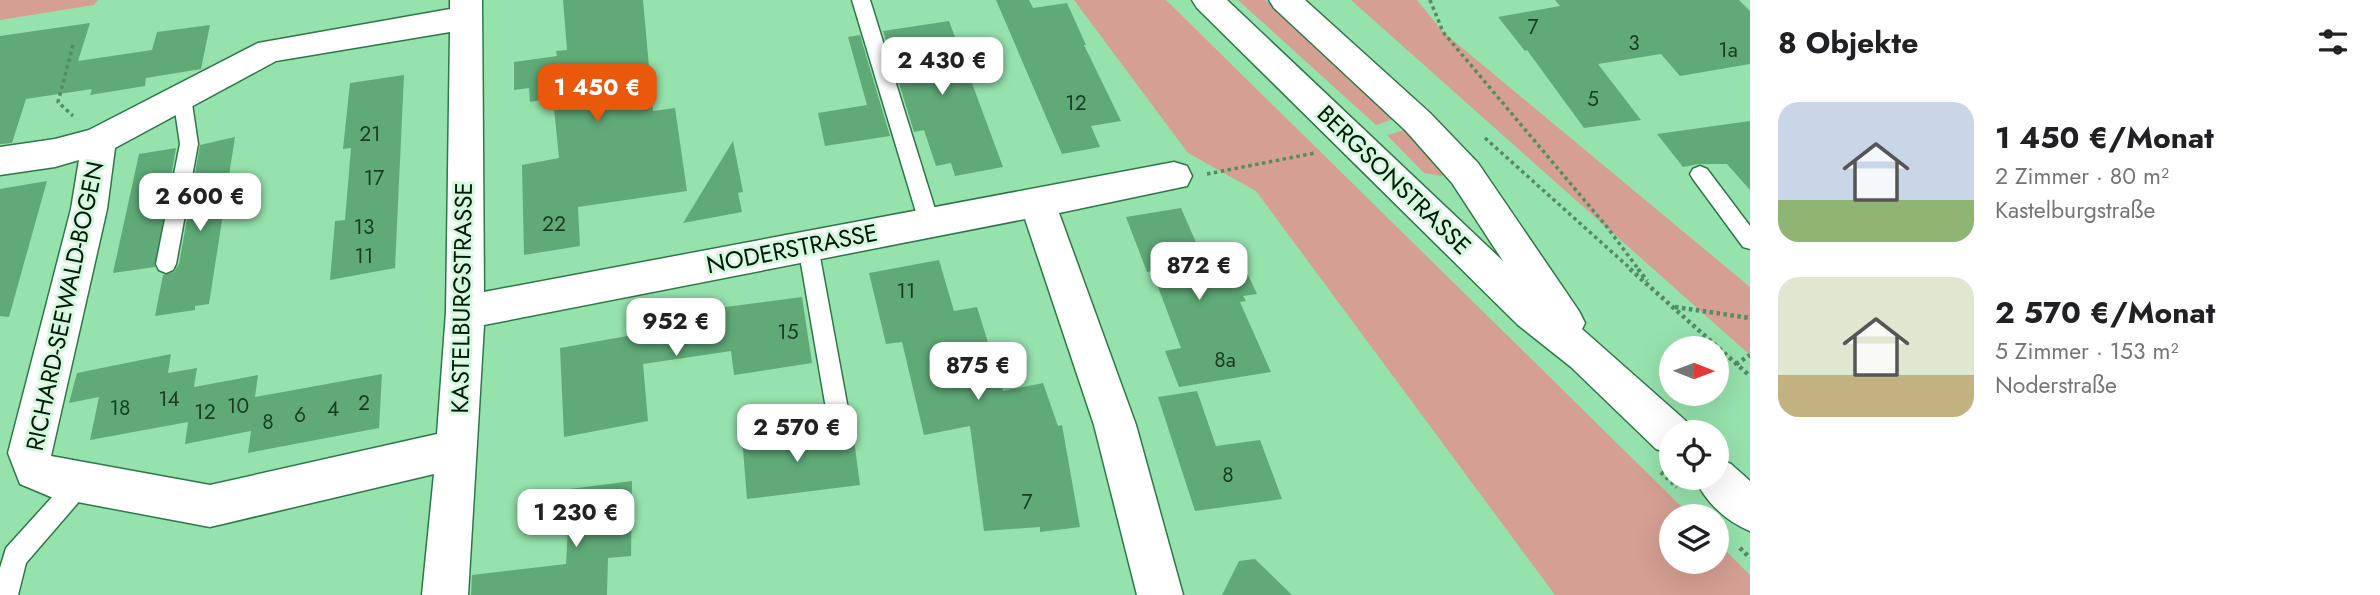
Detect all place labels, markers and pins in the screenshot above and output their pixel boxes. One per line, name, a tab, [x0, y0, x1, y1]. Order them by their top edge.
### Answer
pin: 2 430 €	[877, 38, 1007, 97]
pin: 1 450 €	[532, 64, 662, 124]
pin: 2 600 €	[135, 174, 265, 233]
pin: 872 €	[1150, 243, 1248, 302]
pin: 952 €	[627, 298, 725, 358]
pin: 875 €	[929, 342, 1027, 402]
pin: 2 570 €	[732, 405, 862, 464]
pin: 1 230 €	[511, 490, 641, 549]

